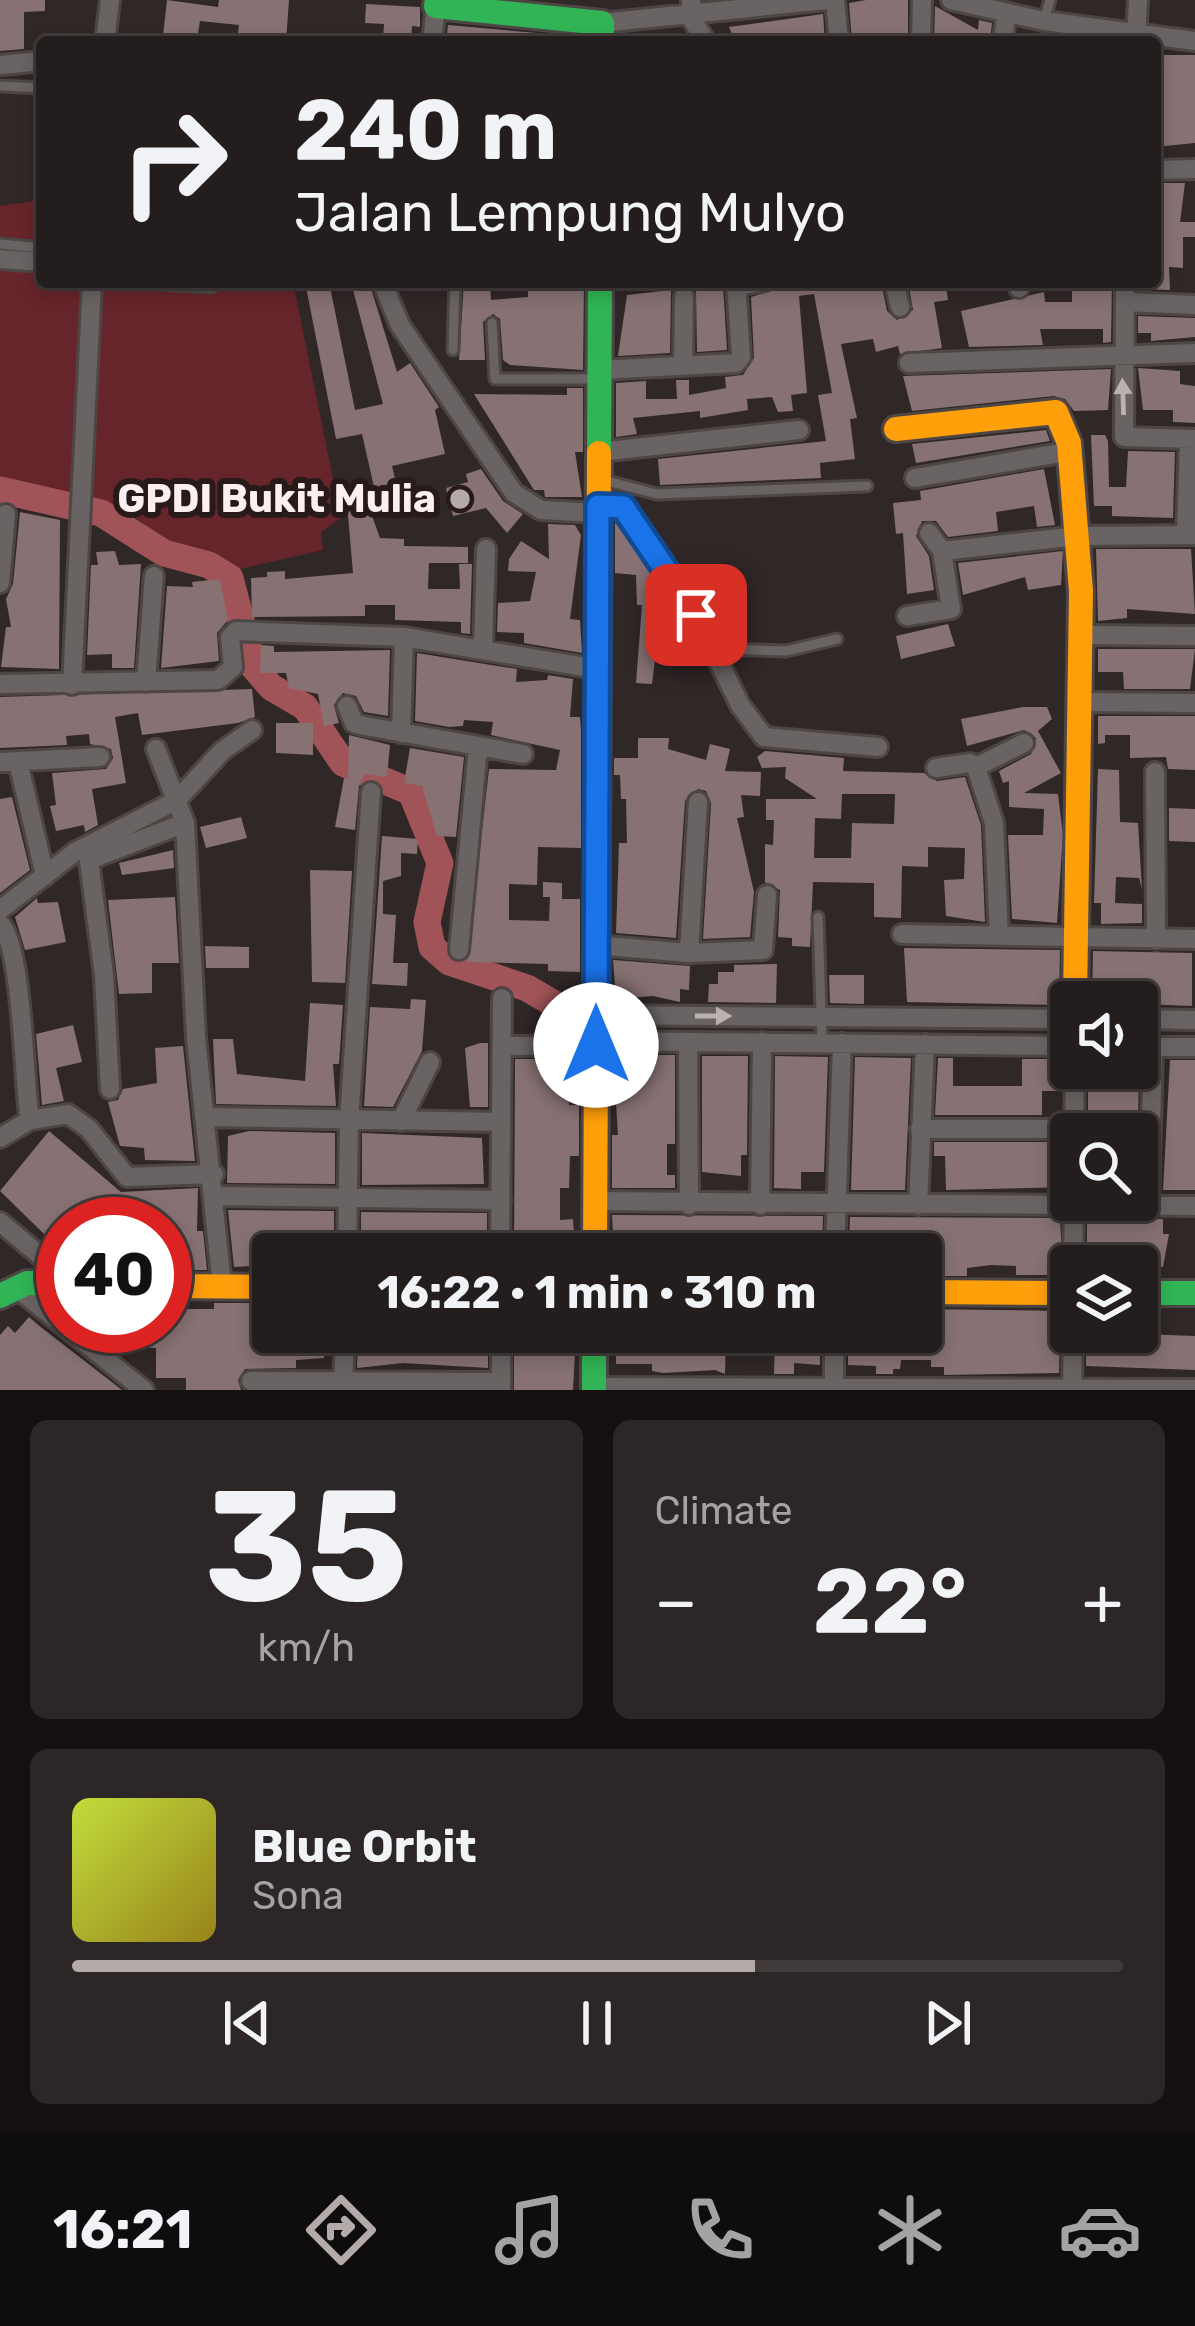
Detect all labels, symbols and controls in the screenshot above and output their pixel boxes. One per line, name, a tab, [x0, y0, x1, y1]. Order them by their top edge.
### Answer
text: 240 m	[294, 80, 558, 180]
icon: right	[96, 84, 252, 240]
text: Jalan Lempung Mulyo	[294, 181, 846, 245]
one-way arrow	[1114, 377, 1133, 415]
place label: GPDI Bukit Mulia	[117, 476, 436, 522]
marker: GPDI Bukit Mulia	[447, 486, 473, 512]
pin	[645, 564, 747, 666]
icon: arrive	[663, 582, 729, 648]
map controls	[1050, 981, 1158, 1353]
button: sound	[1050, 981, 1158, 1089]
position arrow	[533, 982, 659, 1108]
one-way arrow	[695, 1006, 733, 1026]
button: search	[1050, 1113, 1158, 1221]
speed limit sign: 40	[36, 1197, 192, 1353]
button: layers	[1050, 1245, 1158, 1353]
text: 16:22 · 1 min · 310 m	[377, 1266, 817, 1319]
text: 35	[204, 1454, 408, 1639]
text: Climate	[655, 1488, 793, 1534]
text: 22°	[813, 1548, 967, 1655]
text: −	[655, 1562, 697, 1641]
text: +	[1082, 1562, 1123, 1641]
text: km/h	[258, 1625, 355, 1671]
text: Blue Orbit	[252, 1820, 476, 1873]
text: Sona	[252, 1873, 344, 1919]
icon: previous	[214, 1990, 280, 2056]
icon: pause	[564, 1990, 630, 2056]
icon: next	[915, 1990, 981, 2056]
icon: directions	[299, 2188, 383, 2272]
icon: music	[488, 2188, 572, 2272]
icon: phone	[678, 2188, 762, 2272]
icon: climate	[868, 2188, 952, 2272]
icon: car	[1058, 2188, 1142, 2272]
text: 16:21	[53, 2198, 193, 2262]

